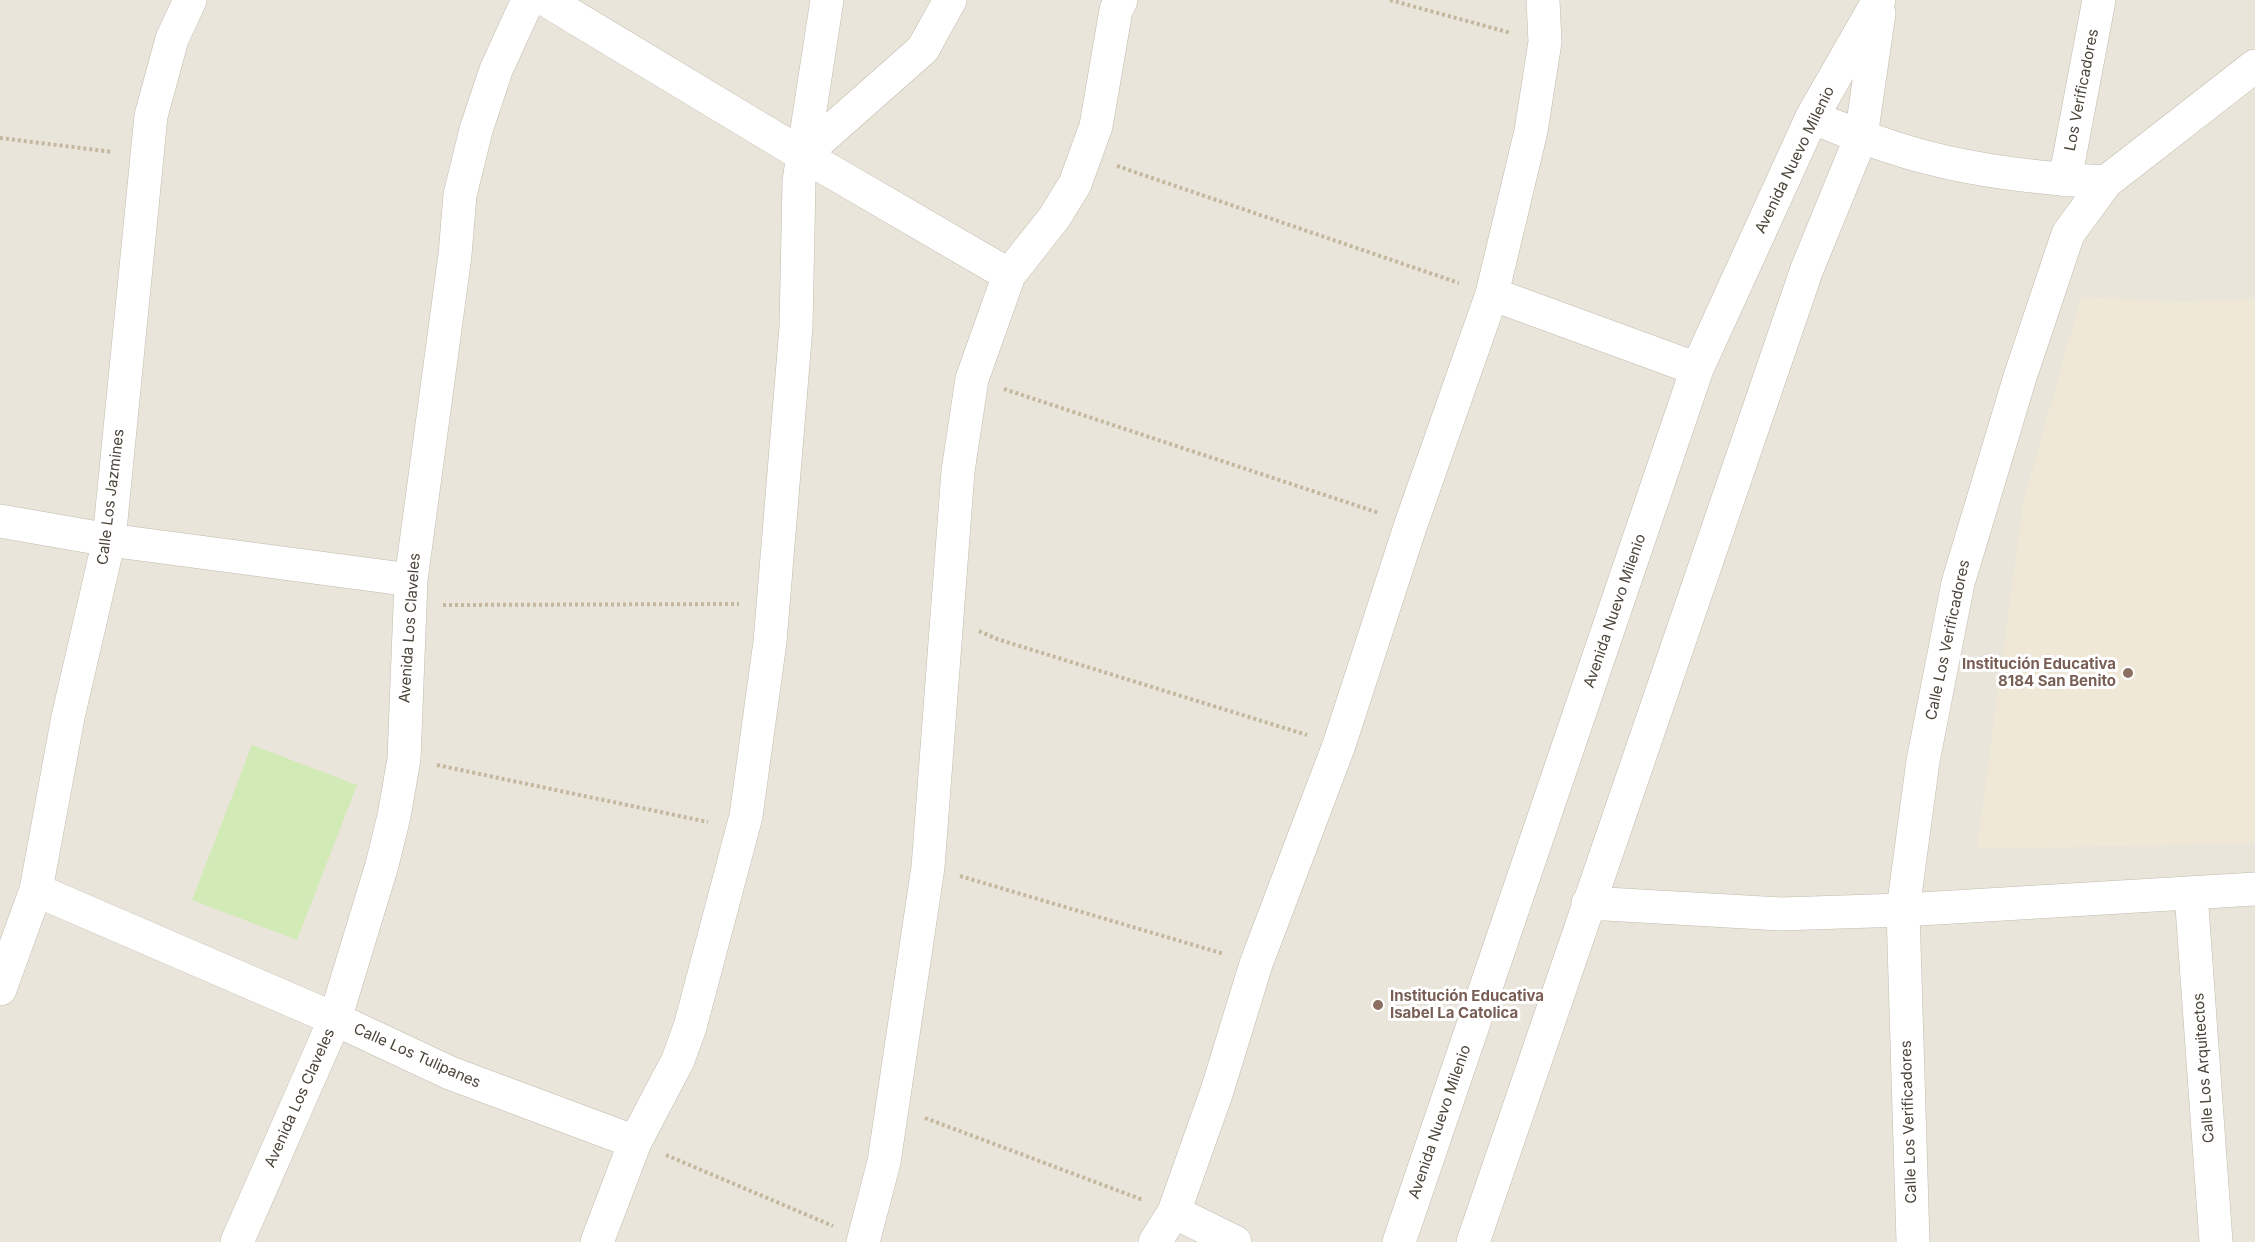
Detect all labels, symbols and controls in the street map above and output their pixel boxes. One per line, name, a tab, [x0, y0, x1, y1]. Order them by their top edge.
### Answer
street label: Los Verificadores	[2061, 27, 2103, 153]
street label: Avenida Nuevo Milenio	[1751, 83, 1839, 237]
street label: Calle Los Jazmines	[94, 428, 128, 566]
street label: Avenida Nuevo Milenio	[1580, 532, 1650, 690]
street label: Avenida Los Claveles	[396, 552, 424, 704]
street label: Calle Los Verificadores	[1922, 558, 1974, 722]
place label: Institución Educativa 8184 San Benito	[1962, 655, 2116, 690]
marker: Institución Educativa 8184 San Benito	[2121, 666, 2135, 680]
place label: Institución Educativa Isabel La Catolica	[1390, 987, 1544, 1022]
street label: Calle Los Arquitectos	[2190, 992, 2218, 1144]
marker: Institución Educativa Isabel La Catolica	[1371, 998, 1385, 1012]
street label: Calle Los Tulipanes	[351, 1020, 483, 1092]
street label: Avenida Los Claveles	[261, 1026, 339, 1170]
street label: Calle Los Verificadores	[1897, 1040, 1921, 1204]
street label: Avenida Nuevo Milenio	[1405, 1043, 1475, 1201]

